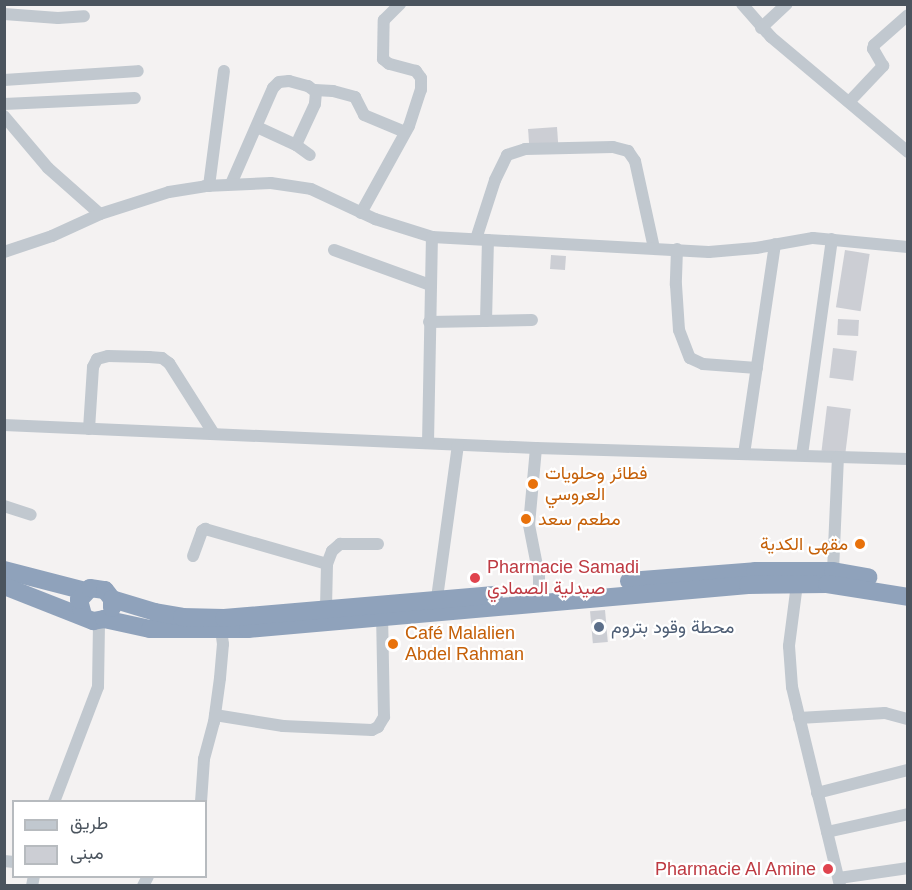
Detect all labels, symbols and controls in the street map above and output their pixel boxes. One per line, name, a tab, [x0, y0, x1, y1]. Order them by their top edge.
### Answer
place label: فطائر وحلويات العروسي	[545, 463, 647, 506]
marker: فطائر وحلويات العروسي	[526, 477, 540, 491]
place label: مطعم سعد	[538, 508, 621, 530]
marker: مطعم سعد	[519, 512, 533, 526]
place label: مقهى الكدية	[760, 533, 848, 555]
marker: مقهى الكدية	[853, 537, 867, 551]
place label: Pharmacie Samadi صيدلية الصمادي	[487, 557, 639, 600]
marker: Pharmacie Samadi صيدلية الصمادي	[468, 571, 482, 585]
place label: محطة وقود بتروم	[611, 616, 734, 638]
marker: محطة وقود بتروم	[592, 620, 606, 634]
place label: Café Malalien Abdel Rahman	[405, 623, 524, 666]
marker: Café Malalien Abdel Rahman	[386, 637, 400, 651]
legend	[12, 800, 207, 878]
text: طريق	[70, 813, 108, 833]
text: مبنى	[70, 843, 104, 863]
place label: Pharmacie Al Amine	[653, 858, 816, 880]
marker: Pharmacie Al Amine	[821, 862, 835, 876]

